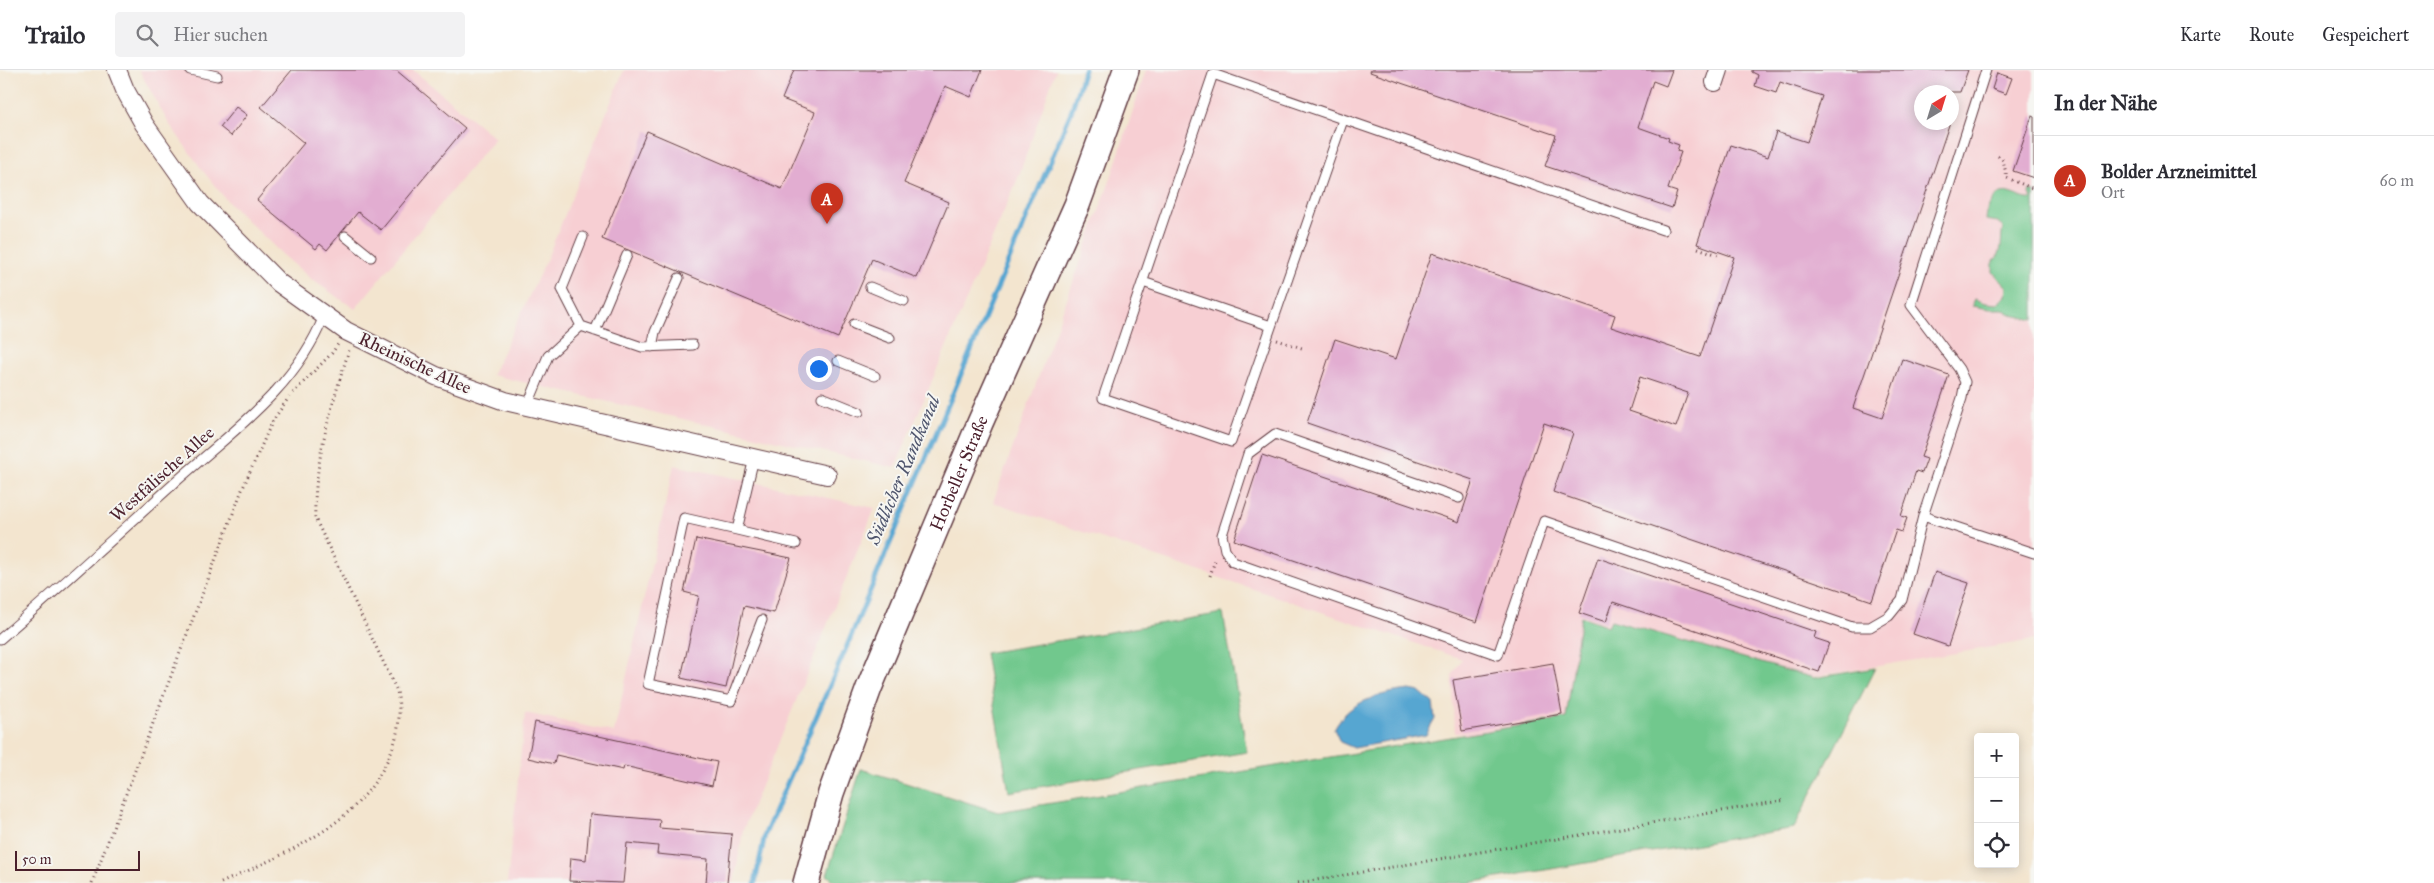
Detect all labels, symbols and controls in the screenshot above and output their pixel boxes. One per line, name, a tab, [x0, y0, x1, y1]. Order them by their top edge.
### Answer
search box	[115, 12, 465, 57]
text: Trailo	[25, 20, 85, 50]
icon: search	[133, 21, 161, 49]
text: Hier suchen	[173, 23, 268, 46]
text: Karte	[2180, 24, 2221, 46]
text: Route	[2249, 24, 2294, 46]
text: Gespeichert	[2322, 24, 2409, 46]
north arrow	[1914, 85, 1959, 130]
text: In der Nähe	[2054, 90, 2157, 116]
text: Bolder Arzneimittel	[2101, 160, 2257, 183]
text: A	[2065, 171, 2075, 190]
text: 60 m	[2380, 171, 2414, 190]
pin: A	[811, 183, 843, 224]
text: Ort	[2101, 183, 2125, 202]
street label: Rheinische Allee	[355, 327, 475, 399]
your location	[806, 356, 832, 382]
water label: Südlicher Randkanal	[861, 390, 946, 549]
street label: Horbeller Straße	[925, 412, 993, 534]
street label: Westfälische Allee	[105, 421, 219, 527]
map controls	[1974, 733, 2019, 868]
button: +	[1974, 733, 2019, 778]
button: −	[1974, 778, 2019, 823]
button: locate	[1974, 823, 2019, 868]
scale bar	[15, 848, 140, 871]
text: 50 m	[22, 851, 51, 868]

